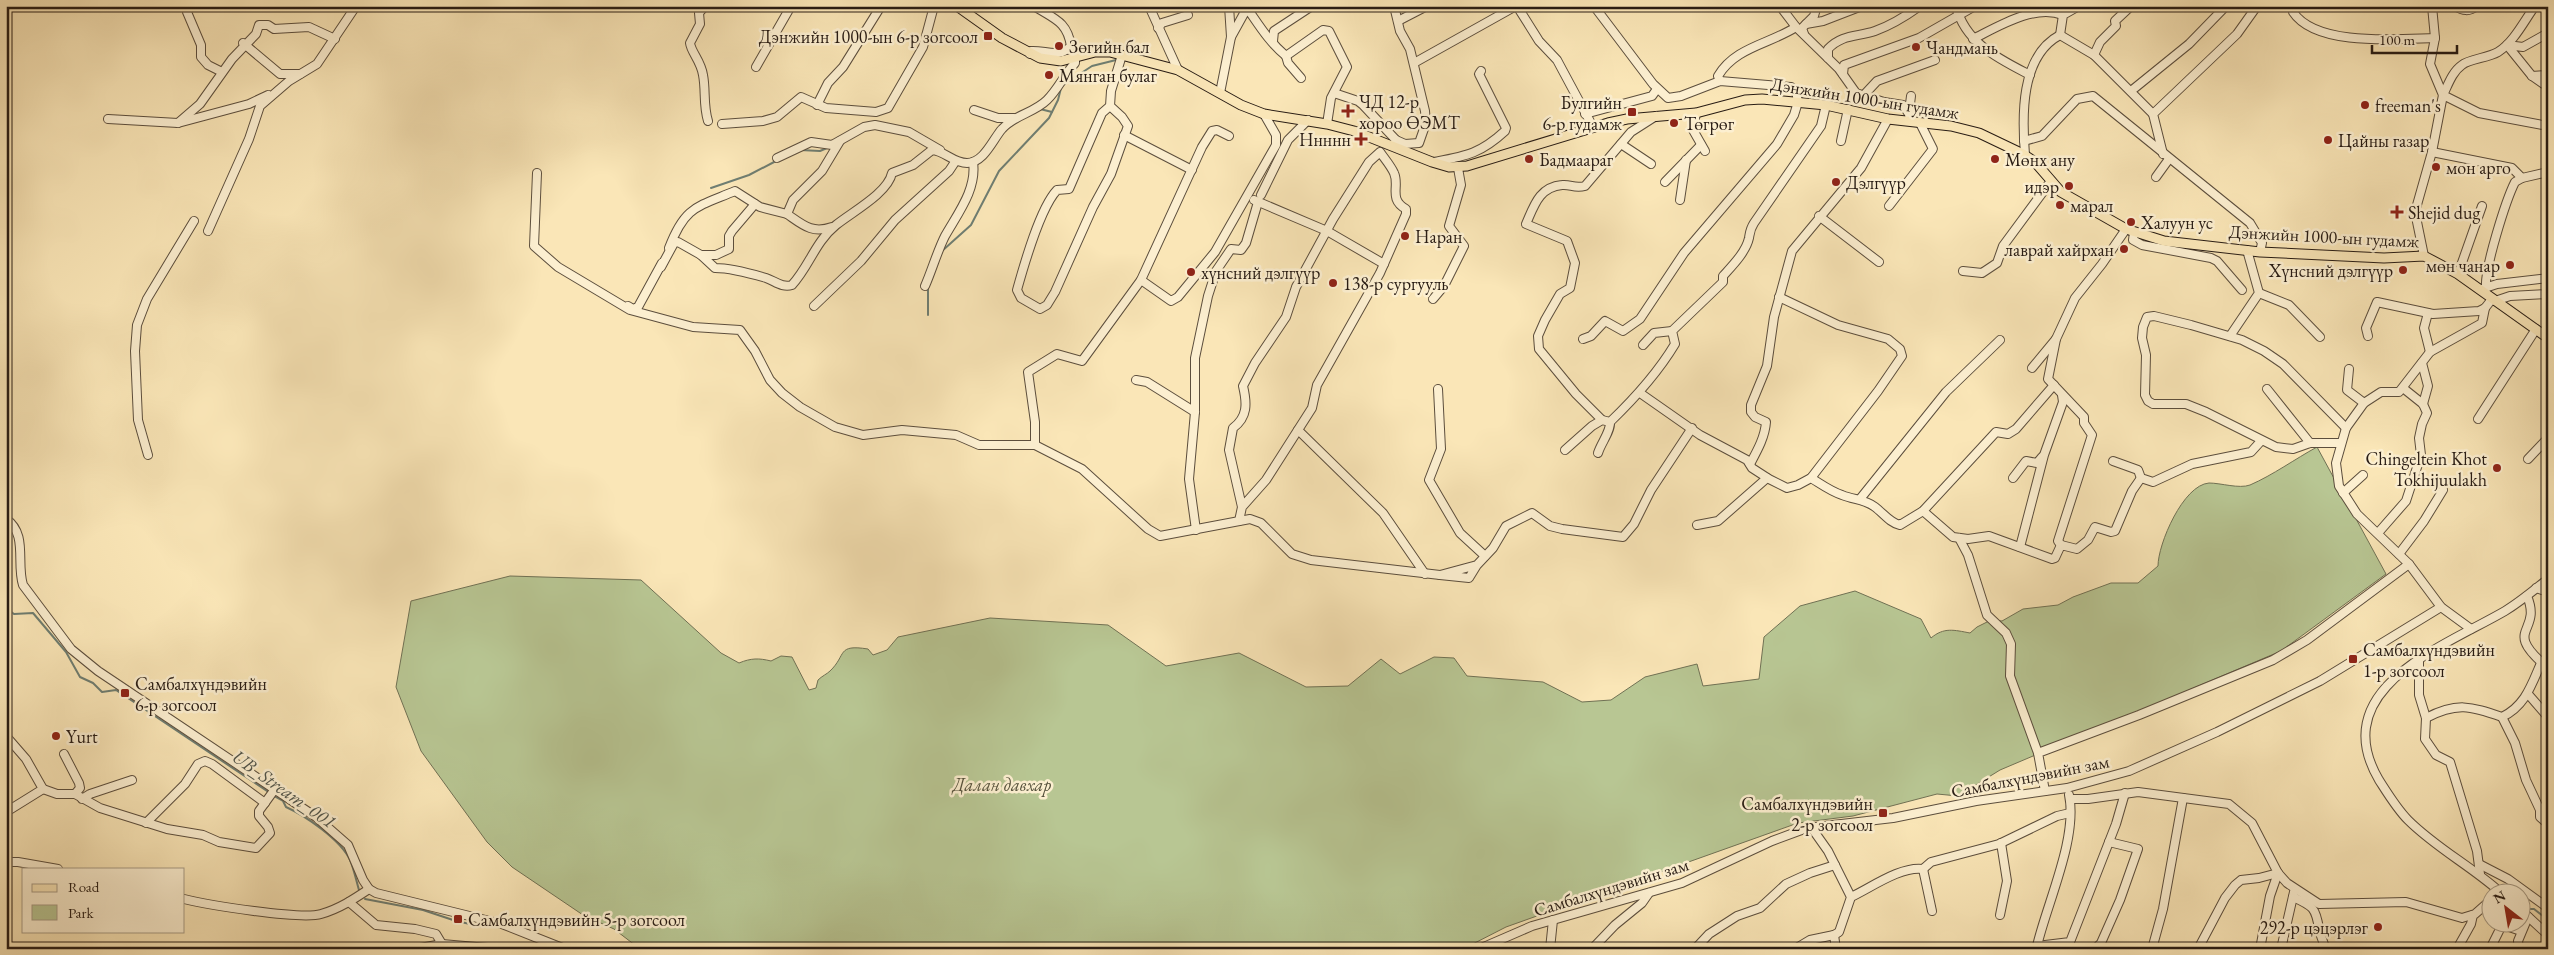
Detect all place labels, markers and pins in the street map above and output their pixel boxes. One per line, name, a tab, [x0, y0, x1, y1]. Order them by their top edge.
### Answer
place label: Дэнжийн 1000-ын 6-р зогсоол	[759, 25, 978, 48]
marker: Дэнжийн 1000-ын 6-р зогсоол	[982, 30, 994, 42]
place label: Зөгийн бал	[1069, 35, 1150, 58]
place label: Чандмань	[1926, 36, 1998, 59]
marker: Зөгийн бал	[1053, 40, 1065, 52]
marker: Чандмань	[1910, 41, 1922, 53]
place label: Мянган булаг	[1059, 64, 1158, 87]
marker: Мянган булаг	[1043, 69, 1055, 81]
place label: ЧД 12-р хороо ӨЭМТ	[1359, 90, 1461, 134]
place label: Булгийн 6-р гудамж	[1542, 91, 1622, 135]
place label: freeman's	[2375, 94, 2441, 117]
marker: freeman's	[2359, 99, 2371, 111]
marker: ЧД 12-р хороо ӨЭМТ	[1341, 104, 1355, 118]
marker: Булгийн 6-р гудамж	[1626, 106, 1638, 118]
place label: Төгрөг	[1684, 112, 1735, 135]
marker: Төгрөг	[1668, 117, 1680, 129]
place label: Ннннн	[1299, 128, 1351, 151]
place label: Цайны газар	[2338, 129, 2429, 152]
marker: Ннннн	[1355, 133, 1367, 145]
marker: Цайны газар	[2322, 134, 2334, 146]
place label: Бадмаараг	[1539, 148, 1614, 171]
place label: Мөнх ану	[2005, 148, 2075, 171]
marker: Бадмаараг	[1523, 153, 1535, 165]
marker: Мөнх ану	[1989, 153, 2001, 165]
place label: мон арго	[2446, 156, 2511, 179]
marker: мон арго	[2430, 161, 2442, 173]
place label: Дэлгүүр	[1846, 171, 1906, 194]
place label: идэр	[2025, 175, 2059, 198]
marker: Дэлгүүр	[1830, 176, 1842, 188]
marker: идэр	[2063, 180, 2075, 192]
place label: марал	[2070, 194, 2114, 217]
marker: марал	[2054, 199, 2066, 211]
place label: Shejid dug	[2408, 201, 2480, 224]
marker: Shejid dug	[2390, 205, 2404, 219]
place label: Халуун ус	[2140, 211, 2213, 234]
marker: Халуун ус	[2125, 216, 2137, 228]
place label: Наран	[1415, 225, 1462, 248]
marker: Наран	[1399, 230, 1411, 242]
place label: лаврай хайрхан	[2004, 238, 2114, 261]
marker: лаврай хайрхан	[2118, 243, 2130, 255]
place label: мөн чанар	[2426, 254, 2500, 277]
place label: Хүнсний дэлгүүр	[2268, 259, 2393, 282]
marker: мөн чанар	[2504, 259, 2516, 271]
place label: хүнсний дэлгүүр	[1201, 261, 1320, 284]
marker: Хүнсний дэлгүүр	[2397, 264, 2409, 276]
marker: хүнсний дэлгүүр	[1185, 266, 1197, 278]
place label: 138-р сургууль	[1343, 272, 1449, 295]
marker: 138-р сургууль	[1327, 277, 1339, 289]
place label: Chingeltein Khot Tokhijuulakh	[2366, 447, 2487, 491]
marker: Chingeltein Khot Tokhijuulakh	[2491, 462, 2503, 474]
place label: Самбалхүндэвийн 1-р зогсоол	[2363, 638, 2495, 682]
marker: Самбалхүндэвийн 1-р зогсоол	[2347, 653, 2359, 665]
place label: Самбалхүндэвийн 6-р зогсоол	[135, 672, 267, 716]
marker: Самбалхүндэвийн 6-р зогсоол	[119, 687, 131, 699]
place label: Yurt	[66, 725, 98, 748]
marker: Yurt	[50, 730, 62, 742]
place label: Самбалхүндэвийн 2-р зогсоол	[1741, 792, 1873, 836]
marker: Самбалхүндэвийн 2-р зогсоол	[1877, 807, 1889, 819]
place label: Самбалхүндэвийн 5-р зогсоол	[468, 908, 685, 931]
marker: Самбалхүндэвийн 5-р зогсоол	[452, 913, 464, 925]
place label: 292-р цэцэрлэг	[2260, 916, 2369, 939]
marker: 292-р цэцэрлэг	[2372, 921, 2384, 933]

